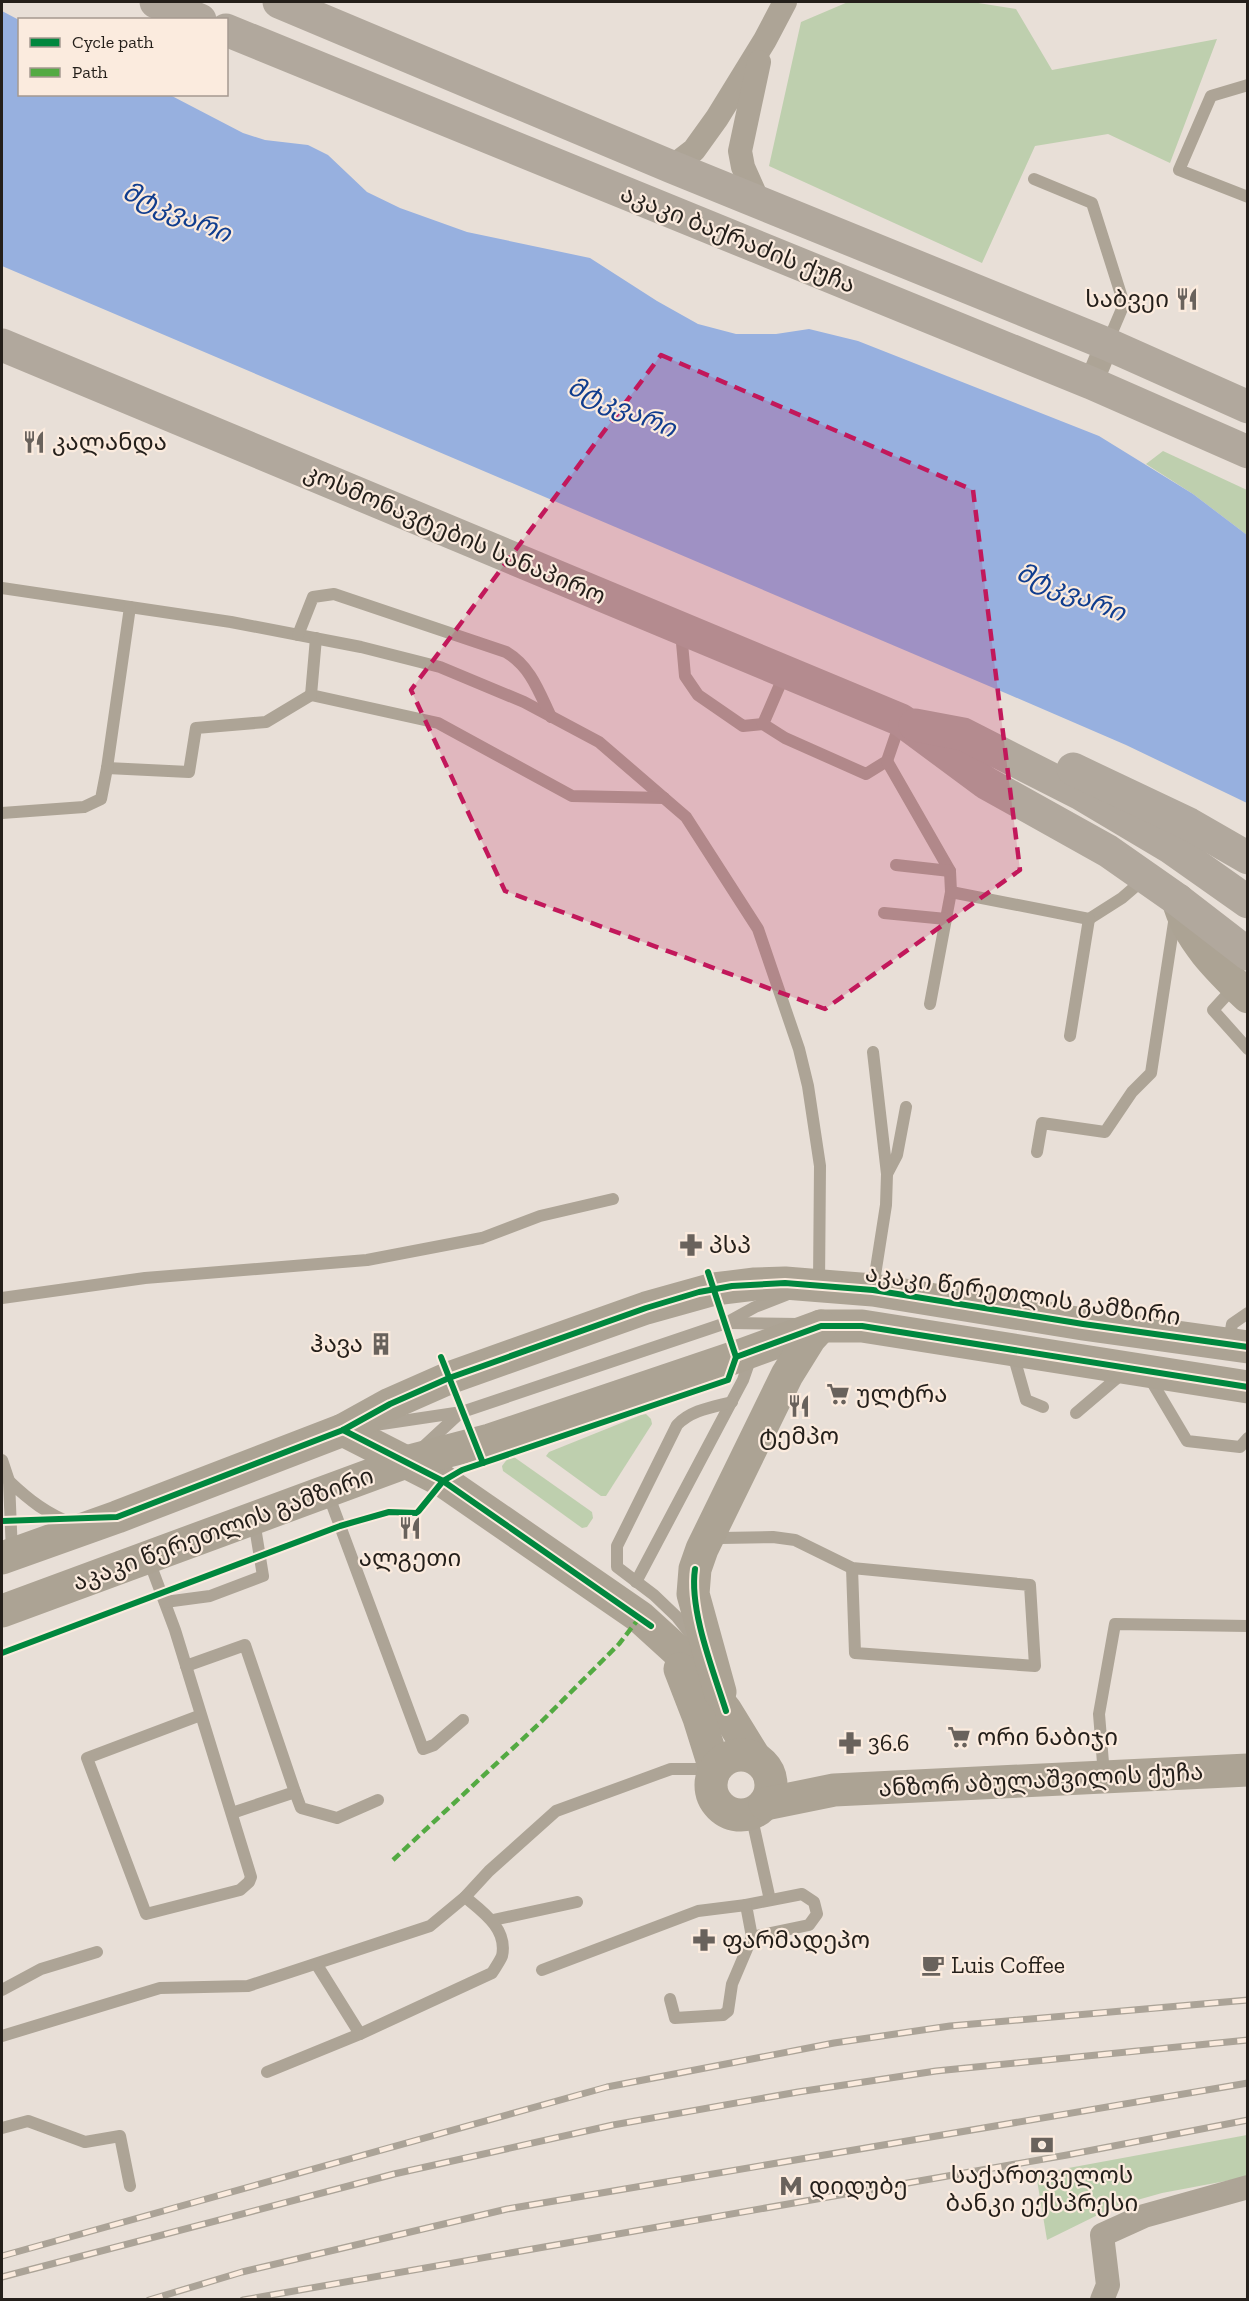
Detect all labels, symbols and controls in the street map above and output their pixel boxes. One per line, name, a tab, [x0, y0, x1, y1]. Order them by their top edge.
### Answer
legend	[18, 18, 228, 96]
text: Cycle path	[72, 31, 154, 53]
text: Path	[72, 61, 108, 83]
water label: მტკვარი	[118, 175, 237, 250]
street label: აკაკი ბაქრაძის ქუჩა	[616, 178, 860, 299]
place label: საბვეი	[1085, 284, 1169, 313]
restaurant icon: საბვეი	[1174, 286, 1200, 312]
water label: მტკვარი	[563, 370, 682, 445]
place label: კალანდა	[52, 427, 167, 456]
restaurant icon: კალანდა	[21, 429, 47, 455]
street label: კოსმონავტების სანაპირო	[300, 457, 610, 610]
water label: მტკვარი	[1012, 556, 1131, 629]
place label: პსპ	[709, 1230, 751, 1259]
pharmacy icon: პსპ	[678, 1232, 704, 1258]
street label: აკაკი წერეთლის გამზირი	[863, 1258, 1183, 1331]
place label: ჰავა	[310, 1329, 363, 1358]
building icon: ჰავა	[368, 1331, 394, 1357]
place label: ულტრა	[856, 1379, 948, 1408]
supermarket icon: ულტრა	[825, 1381, 851, 1407]
restaurant icon: ტემპო	[786, 1393, 812, 1419]
place label: ტემპო	[759, 1421, 839, 1450]
street label: აკაკი წერეთლის გამზირი	[68, 1460, 377, 1597]
restaurant icon: ალგეთი	[397, 1515, 423, 1541]
place label: ალგეთი	[359, 1543, 461, 1572]
place label: ორი ნაბიჯი	[977, 1722, 1118, 1751]
supermarket icon: ორი ნაბიჯი	[946, 1724, 972, 1750]
place label: 36.6	[868, 1728, 910, 1757]
pharmacy icon: 36.6	[837, 1730, 863, 1756]
street label: ანზორ აბულაშვილის ქუჩა	[878, 1757, 1204, 1802]
place label: ფარმადეპო	[722, 1925, 870, 1954]
pharmacy icon: ფარმადეპო	[691, 1927, 717, 1953]
place label: Luis Coffee	[951, 1950, 1065, 1979]
cafe icon: Luis Coffee	[920, 1952, 946, 1978]
bank icon: საქართველოს ბანკი ექსპრესი	[1029, 2132, 1055, 2158]
place label: საქართველოს ბანკი ექსპრესი	[946, 2160, 1138, 2217]
place label: დიდუბე	[809, 2171, 908, 2200]
metro station icon: დიდუბე	[778, 2173, 804, 2199]

